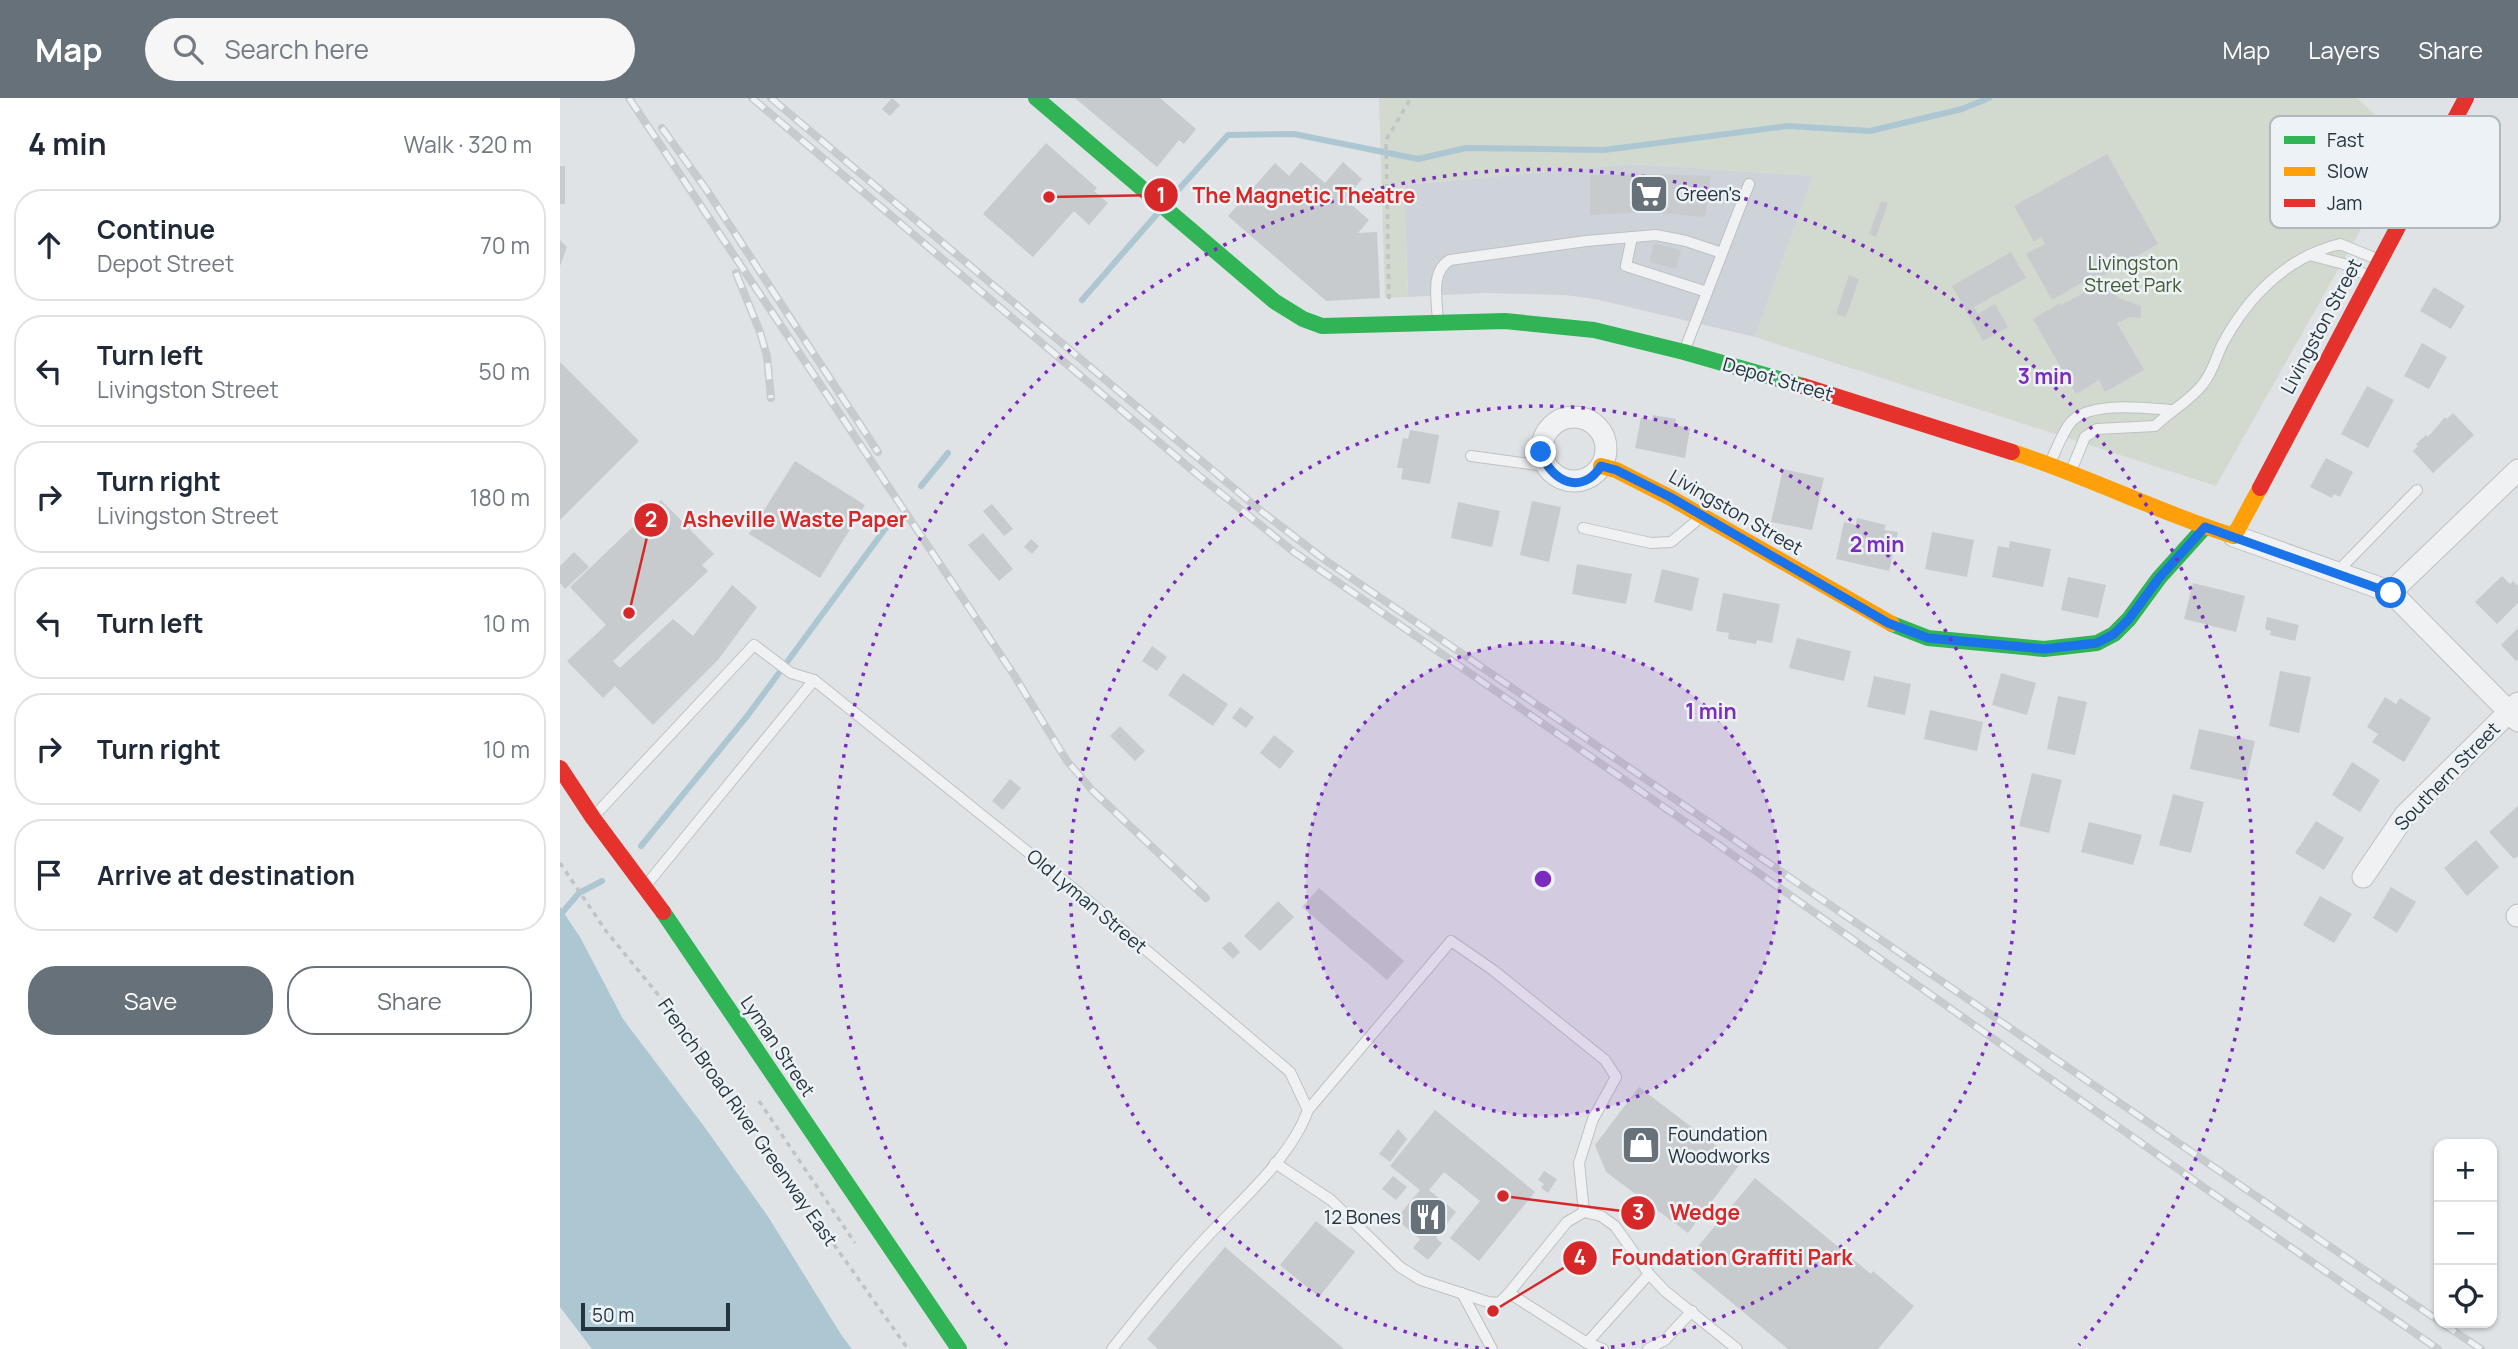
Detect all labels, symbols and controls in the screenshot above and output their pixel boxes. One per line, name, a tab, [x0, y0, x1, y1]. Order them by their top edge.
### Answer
search box	[145, 18, 635, 81]
text: Map	[35, 27, 103, 72]
icon: search	[169, 30, 207, 68]
text: Search here	[225, 31, 369, 67]
text: Map	[2223, 33, 2270, 66]
text: Layers	[2308, 33, 2380, 66]
text: Share	[2418, 33, 2483, 66]
legend	[2270, 116, 2500, 228]
text: 4 min	[28, 123, 106, 164]
text: Fast	[2327, 127, 2364, 153]
text: Walk · 320 m	[404, 128, 532, 160]
text: Slow	[2327, 158, 2369, 184]
supermarket icon: Green's	[1628, 173, 1670, 215]
callout: The Magnetic Theatre	[1144, 174, 1430, 216]
text: 1	[1156, 181, 1166, 209]
text: The Magnetic Theatre	[1193, 181, 1415, 209]
place label: Green's	[1676, 181, 1741, 207]
text: Jam	[2327, 190, 2362, 216]
text: Continue	[97, 211, 215, 247]
icon: ahead	[30, 226, 68, 264]
text: 70 m	[480, 229, 530, 261]
text: Depot Street	[97, 247, 234, 279]
park label: Livingston Street Park	[2084, 250, 2182, 298]
street label: Livingston Street	[2274, 254, 2368, 398]
text: Turn left	[97, 337, 204, 373]
street label: Depot Street	[1720, 351, 1836, 407]
icon: left	[30, 352, 68, 390]
text: 50 m	[479, 355, 530, 387]
text: 3 min	[2018, 362, 2072, 390]
text: Livingston Street	[97, 373, 279, 405]
route end	[1525, 436, 1556, 467]
text: Turn right	[97, 463, 221, 499]
street label: Livingston Street	[1665, 463, 1807, 561]
icon: right	[30, 478, 68, 516]
text: 180 m	[470, 481, 530, 513]
text: Livingston Street	[97, 499, 279, 531]
callout: Asheville Waste Paper	[634, 499, 921, 541]
text: 2	[645, 505, 657, 533]
text: Asheville Waste Paper	[683, 505, 907, 533]
text: 2 min	[1850, 530, 1904, 558]
route start	[2375, 577, 2406, 608]
icon: left	[30, 604, 68, 642]
text: Turn left	[97, 605, 204, 641]
text: 10 m	[483, 607, 530, 639]
text: 1 min	[1685, 697, 1737, 725]
street label: Southern Street	[2388, 716, 2506, 836]
icon: right	[30, 730, 68, 768]
text: Turn right	[97, 731, 221, 767]
text: 10 m	[483, 733, 530, 765]
street label: Old Lyman Street	[1021, 843, 1153, 959]
icon: arrive	[30, 856, 68, 894]
text: Arrive at destination	[97, 857, 355, 893]
centre of rings	[1531, 867, 1555, 891]
button: Save	[28, 966, 273, 1035]
button: Share	[287, 966, 532, 1035]
street label: Lyman Street	[735, 991, 821, 1101]
street label: French Broad River Greenway East	[652, 993, 844, 1251]
place label: Foundation Woodworks	[1668, 1121, 1770, 1169]
shop icon: Foundation Woodworks	[1620, 1124, 1662, 1166]
map controls	[2434, 1139, 2497, 1328]
button: +	[2434, 1139, 2497, 1202]
callout: Wedge	[1621, 1192, 1754, 1234]
restaurant icon: 12 Bones	[1407, 1196, 1449, 1238]
text: 3	[1632, 1198, 1644, 1226]
text: Wedge	[1670, 1198, 1740, 1226]
button: −	[2434, 1202, 2497, 1265]
place label: 12 Bones	[1324, 1204, 1401, 1230]
callout: Foundation Graffiti Park	[1562, 1237, 1866, 1279]
text: 4	[1574, 1243, 1586, 1271]
text: Foundation Graffiti Park	[1612, 1243, 1853, 1271]
button: locate	[2434, 1265, 2497, 1328]
scale bar	[581, 1300, 730, 1332]
text: 50 m	[592, 1302, 634, 1328]

